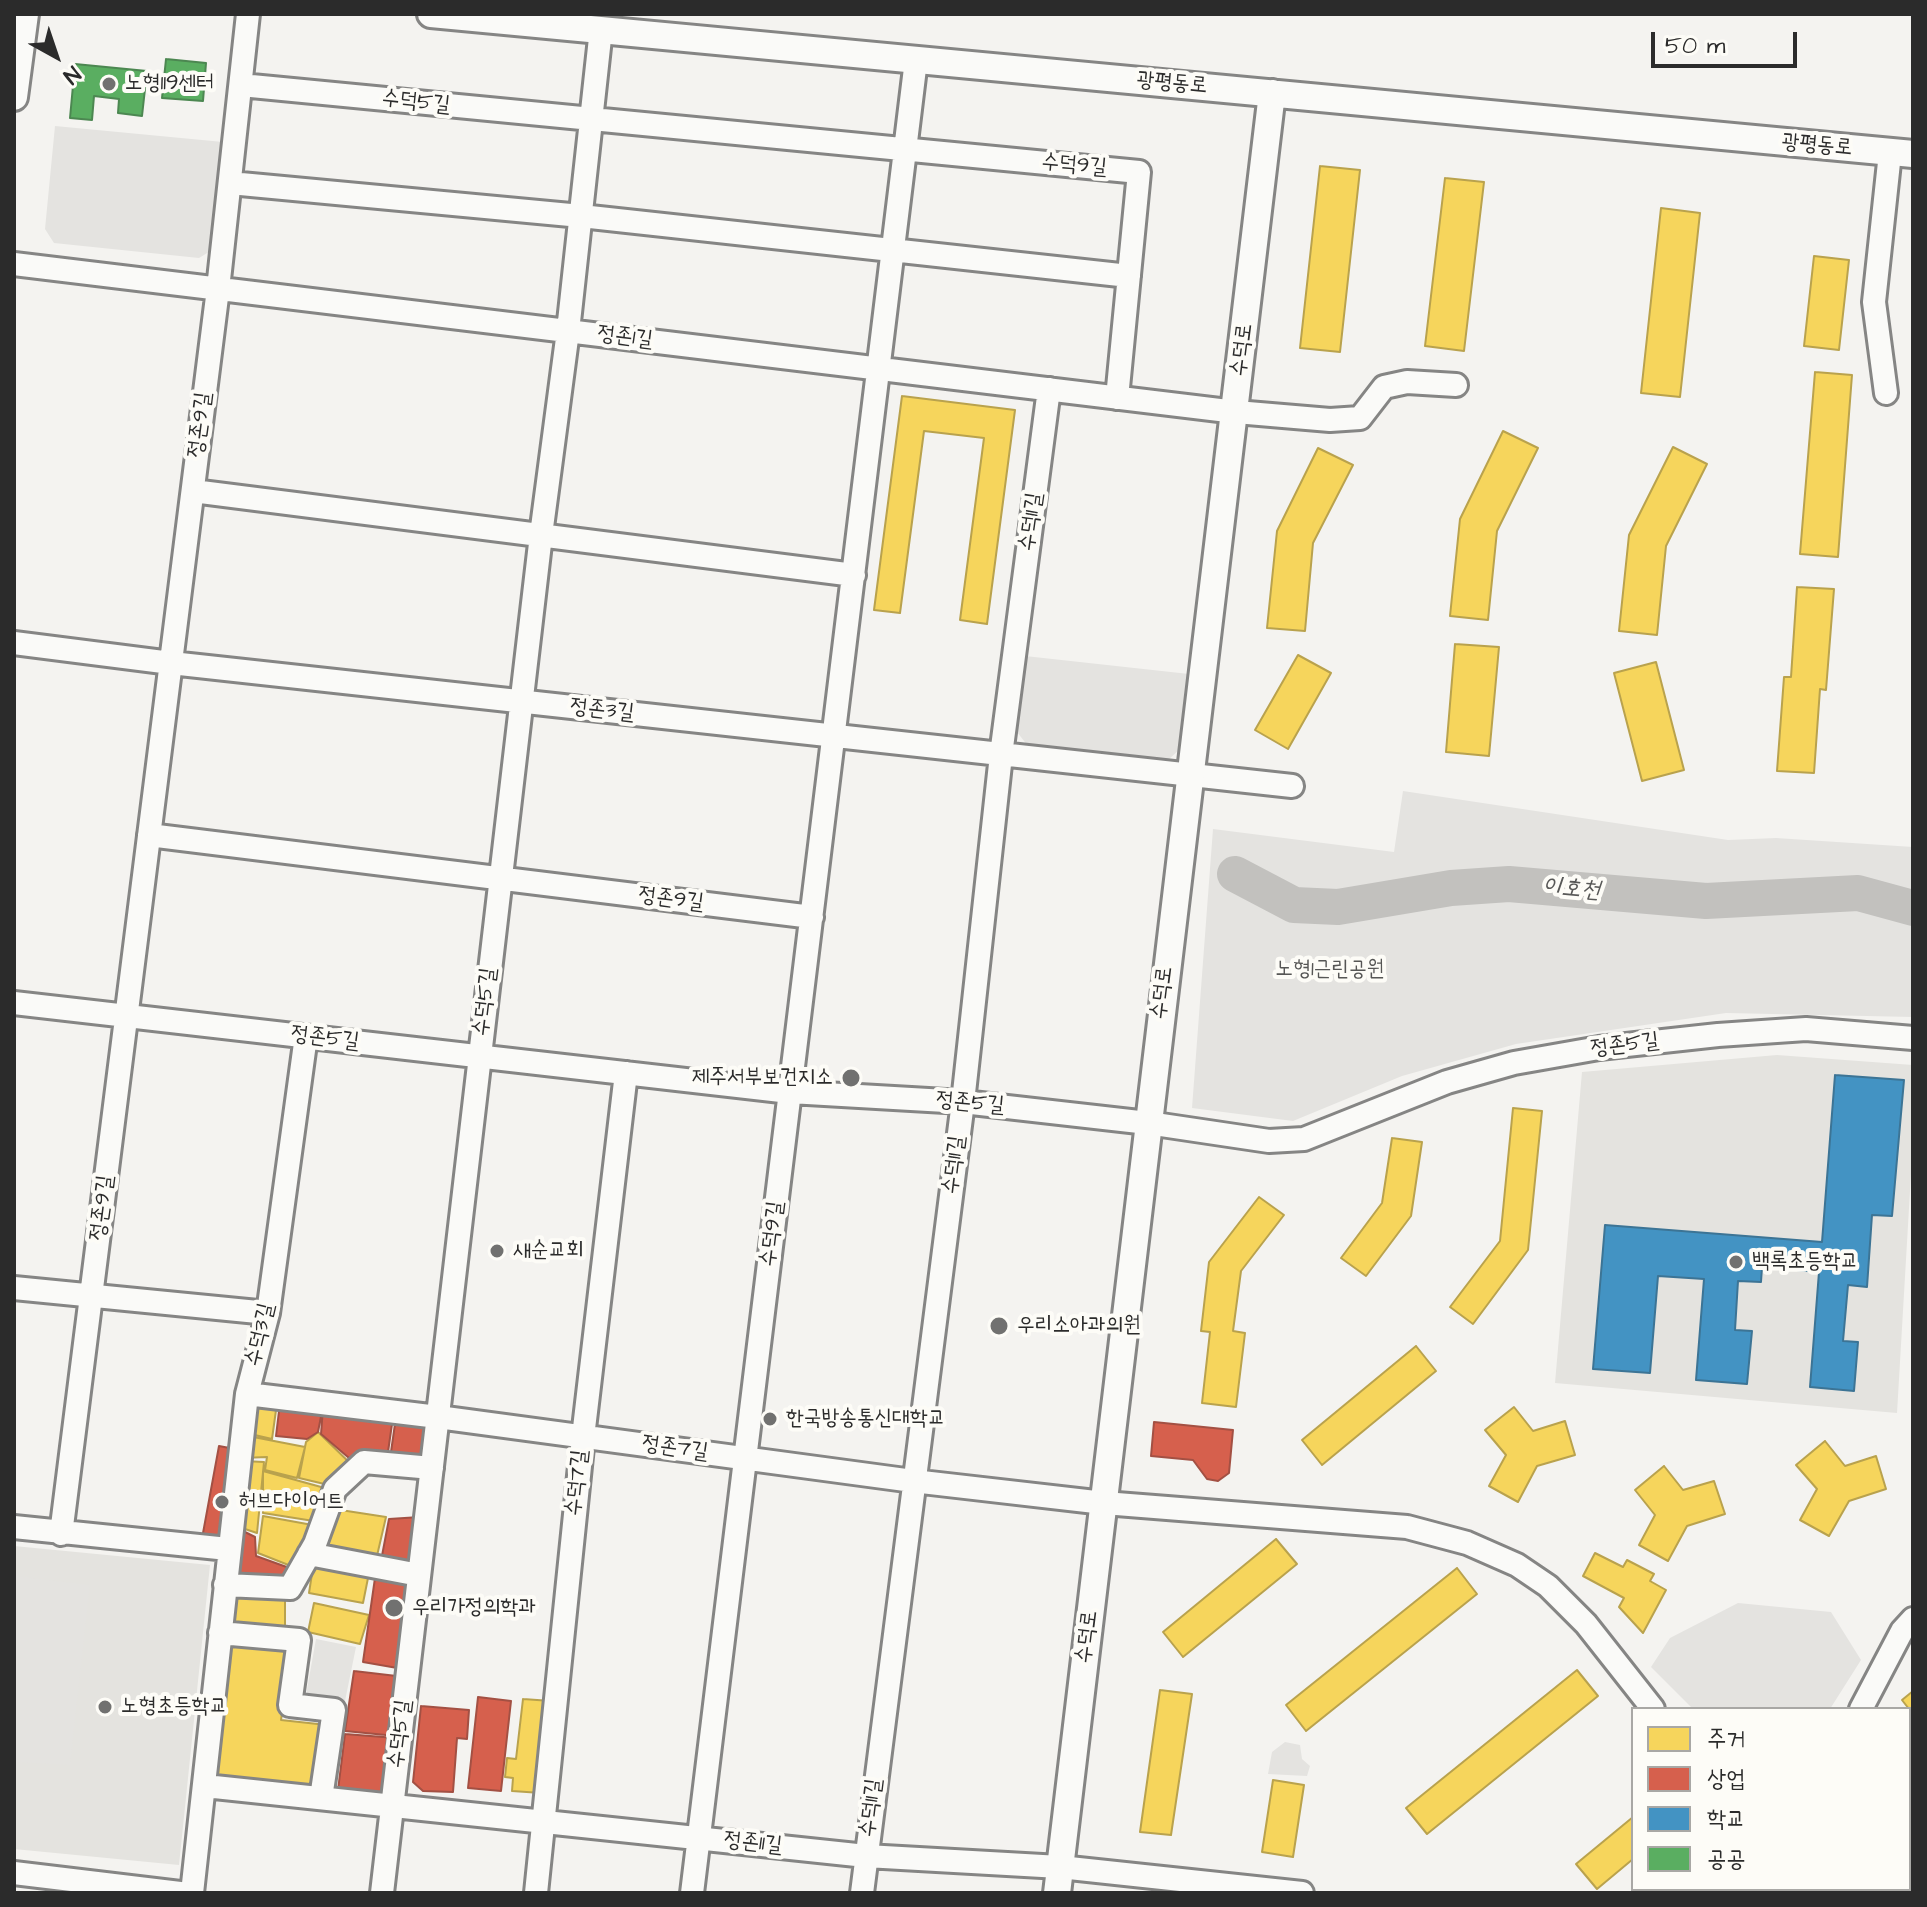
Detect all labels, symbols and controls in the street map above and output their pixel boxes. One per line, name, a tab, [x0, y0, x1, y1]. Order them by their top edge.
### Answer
north arrow	[16, 16, 96, 96]
scale bar	[1655, 16, 1801, 66]
text: 50 m	[1665, 29, 1725, 63]
text: N	[57, 58, 87, 91]
street label: 광평동로	[1136, 68, 1208, 100]
place label: 노형119센터	[125, 71, 214, 97]
marker: 노형119센터	[100, 75, 118, 93]
street label: 수덕5길	[380, 86, 452, 120]
street label: 광평동로	[1781, 130, 1853, 162]
street label: 수덕9길	[1040, 150, 1108, 182]
street label: 정존1길	[596, 321, 654, 355]
street label: 수덕로	[1227, 322, 1259, 378]
street label: 정존9길	[184, 391, 218, 459]
street label: 수덕11길	[1015, 491, 1049, 553]
street label: 정존3길	[569, 695, 635, 727]
water label: 이호천	[1541, 873, 1601, 907]
street label: 정존9길	[637, 883, 705, 917]
park label: 노형1근린공원	[1275, 957, 1385, 983]
street label: 수덕로	[1147, 965, 1179, 1021]
street label: 수덕5길	[469, 966, 503, 1038]
street label: 정존5길	[289, 1022, 361, 1056]
street label: 정존5길	[1589, 1029, 1661, 1063]
place label: 제주서부보건지소	[691, 1065, 833, 1091]
marker: 제주서부보건지소	[840, 1067, 862, 1089]
street label: 정존5길	[935, 1088, 1005, 1120]
street label: 수덕11길	[938, 1134, 972, 1196]
street label: 정존9길	[86, 1174, 120, 1242]
street label: 수덕9길	[756, 1200, 790, 1268]
place label: 새순교회	[513, 1238, 584, 1264]
marker: 새순교회	[488, 1242, 506, 1260]
place label: 백록초등학교	[1752, 1249, 1858, 1275]
marker: 백록초등학교	[1727, 1253, 1745, 1271]
street label: 수덕3길	[241, 1301, 281, 1369]
place label: 우리소아과의원	[1017, 1313, 1141, 1339]
marker: 우리소아과의원	[988, 1315, 1010, 1337]
place label: 한국방송통신대학교	[786, 1406, 945, 1432]
marker: 한국방송통신대학교	[761, 1410, 779, 1428]
street label: 정존7길	[640, 1431, 710, 1467]
street label: 수덕7길	[561, 1448, 595, 1518]
place label: 허브다이어트	[238, 1489, 344, 1515]
marker: 허브다이어트	[213, 1493, 231, 1511]
place label: 우리가정의학과	[412, 1595, 536, 1621]
marker: 우리가정의학과	[383, 1597, 405, 1619]
street label: 수덕로	[1072, 1609, 1104, 1665]
place label: 노형초등학교	[121, 1694, 227, 1720]
marker: 노형초등학교	[96, 1698, 114, 1716]
street label: 수덕5길	[384, 1698, 418, 1770]
legend	[1631, 1707, 1911, 1891]
text: 주거	[1707, 1722, 1746, 1756]
text: 상업	[1707, 1762, 1746, 1796]
street label: 수덕11길	[855, 1777, 889, 1839]
text: 학교	[1707, 1802, 1746, 1836]
street label: 정존11길	[722, 1828, 784, 1860]
text: 공공	[1707, 1842, 1746, 1876]

